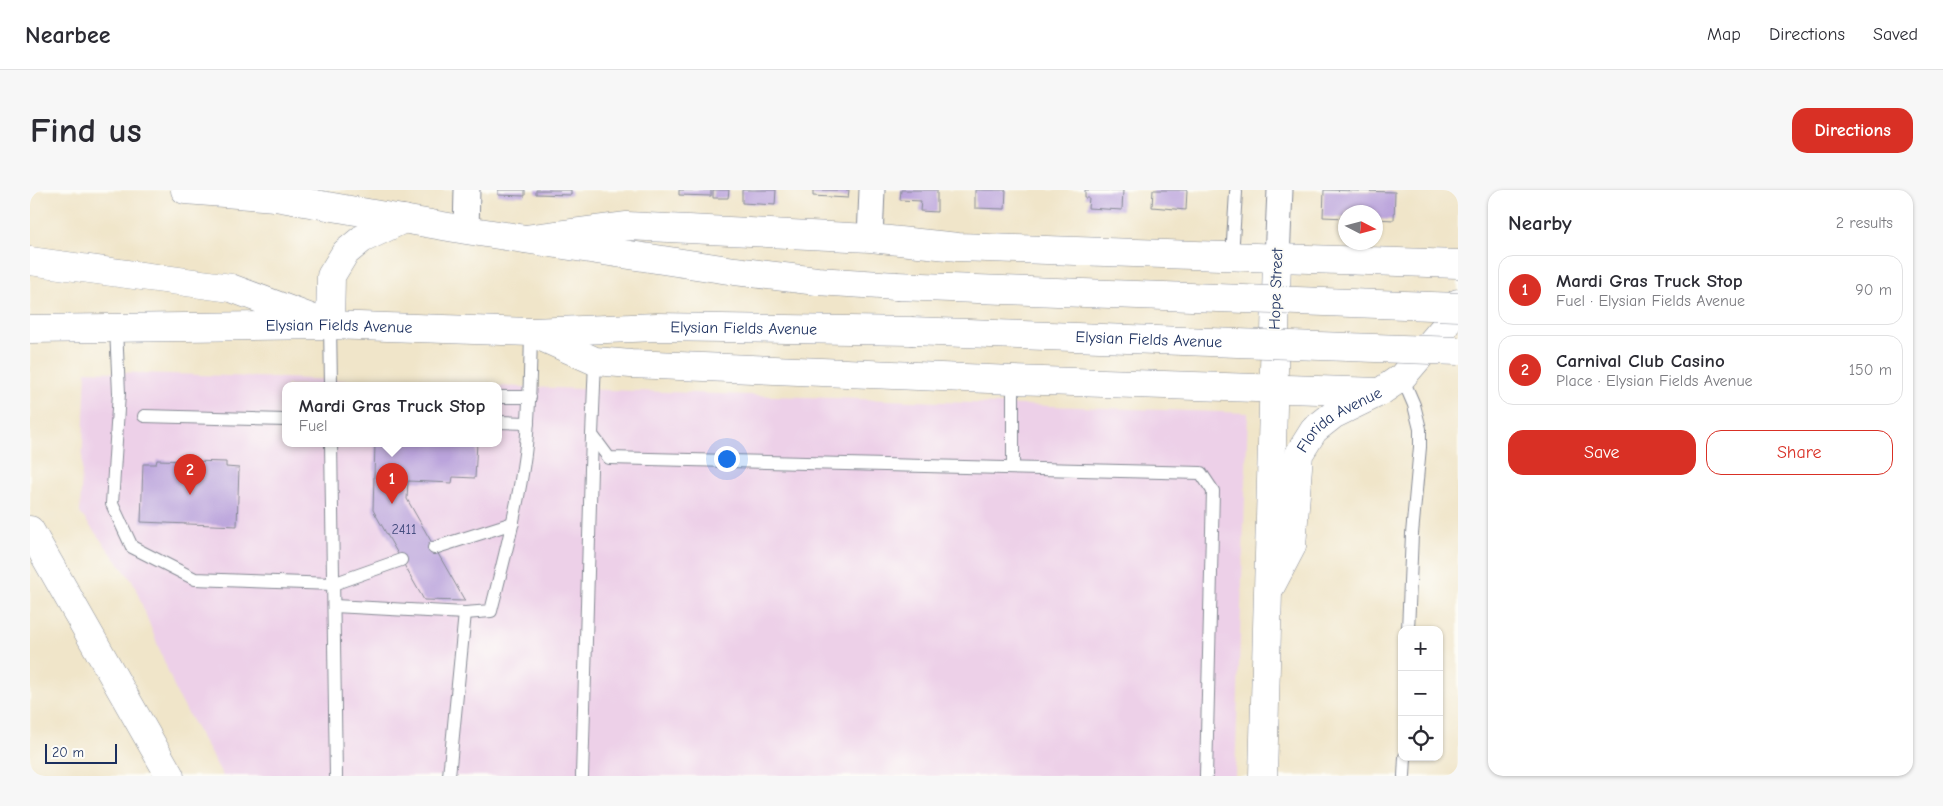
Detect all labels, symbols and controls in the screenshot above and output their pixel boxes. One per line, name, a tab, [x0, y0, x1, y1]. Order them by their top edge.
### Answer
text: Nearbee	[25, 21, 110, 49]
text: Map	[1707, 24, 1741, 45]
text: Directions	[1769, 24, 1845, 45]
text: Saved	[1873, 24, 1918, 45]
button: Directions	[1792, 108, 1913, 153]
text: Find us	[30, 110, 142, 151]
north arrow	[1338, 205, 1383, 250]
text: Nearby	[1508, 211, 1572, 235]
text: 2 results	[1836, 214, 1893, 232]
street label: Hope Street	[1266, 247, 1286, 330]
text: Mardi Gras Truck Stop	[1556, 270, 1743, 292]
text: 1	[1522, 281, 1528, 299]
text: 90 m	[1855, 281, 1892, 299]
text: Fuel · Elysian Fields Avenue	[1556, 292, 1745, 310]
street label: Elysian Fields Avenue	[265, 316, 413, 337]
street label: Elysian Fields Avenue	[670, 318, 817, 339]
street label: Elysian Fields Avenue	[1075, 328, 1223, 351]
text: Carnival Club Casino	[1556, 350, 1725, 372]
text: 2	[1521, 361, 1529, 379]
text: 150 m	[1849, 361, 1892, 379]
text: Place · Elysian Fields Avenue	[1556, 372, 1753, 390]
popup	[282, 382, 502, 447]
street label: Florida Avenue	[1293, 384, 1385, 456]
text: Mardi Gras Truck Stop	[299, 395, 485, 417]
text: Fuel	[299, 417, 328, 435]
button: Save	[1508, 430, 1696, 475]
button: Share	[1706, 430, 1893, 475]
your location	[714, 446, 740, 472]
pin: 2	[174, 454, 206, 495]
pin: 1	[376, 463, 408, 504]
house number: 2411	[391, 521, 417, 538]
map controls	[1398, 626, 1443, 761]
button: +	[1398, 626, 1443, 671]
button: −	[1398, 671, 1443, 716]
button: locate	[1398, 716, 1443, 761]
scale bar	[45, 741, 118, 764]
text: 20 m	[52, 744, 84, 761]

